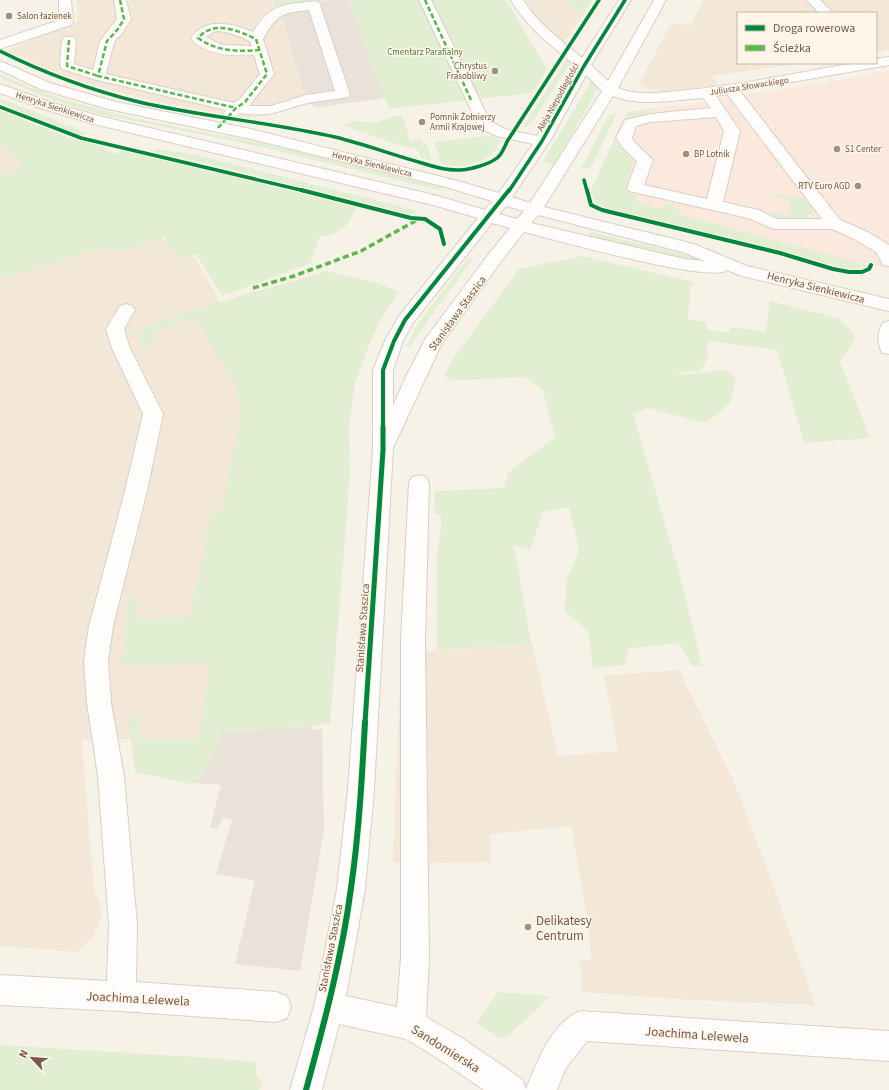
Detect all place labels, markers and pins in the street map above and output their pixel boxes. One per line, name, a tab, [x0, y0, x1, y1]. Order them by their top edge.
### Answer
place label: Salon łazienek	[17, 10, 72, 23]
marker: Salon łazienek	[4, 11, 14, 21]
place label: Chrystus Frasobliwy	[446, 60, 488, 83]
marker: Chrystus Frasobliwy	[490, 66, 500, 76]
place label: Pomnik Żołnierzy Armii Krajowej	[430, 111, 496, 134]
marker: Pomnik Żołnierzy Armii Krajowej	[417, 117, 427, 127]
place label: S1 Center	[845, 143, 882, 156]
marker: S1 Center	[832, 144, 842, 154]
place label: BP Lotnik	[694, 148, 730, 161]
marker: BP Lotnik	[681, 149, 691, 159]
place label: RTV Euro AGD	[799, 180, 850, 193]
marker: RTV Euro AGD	[853, 181, 863, 191]
place label: Delikatesy Centrum	[536, 912, 592, 945]
marker: Delikatesy Centrum	[523, 922, 533, 932]

